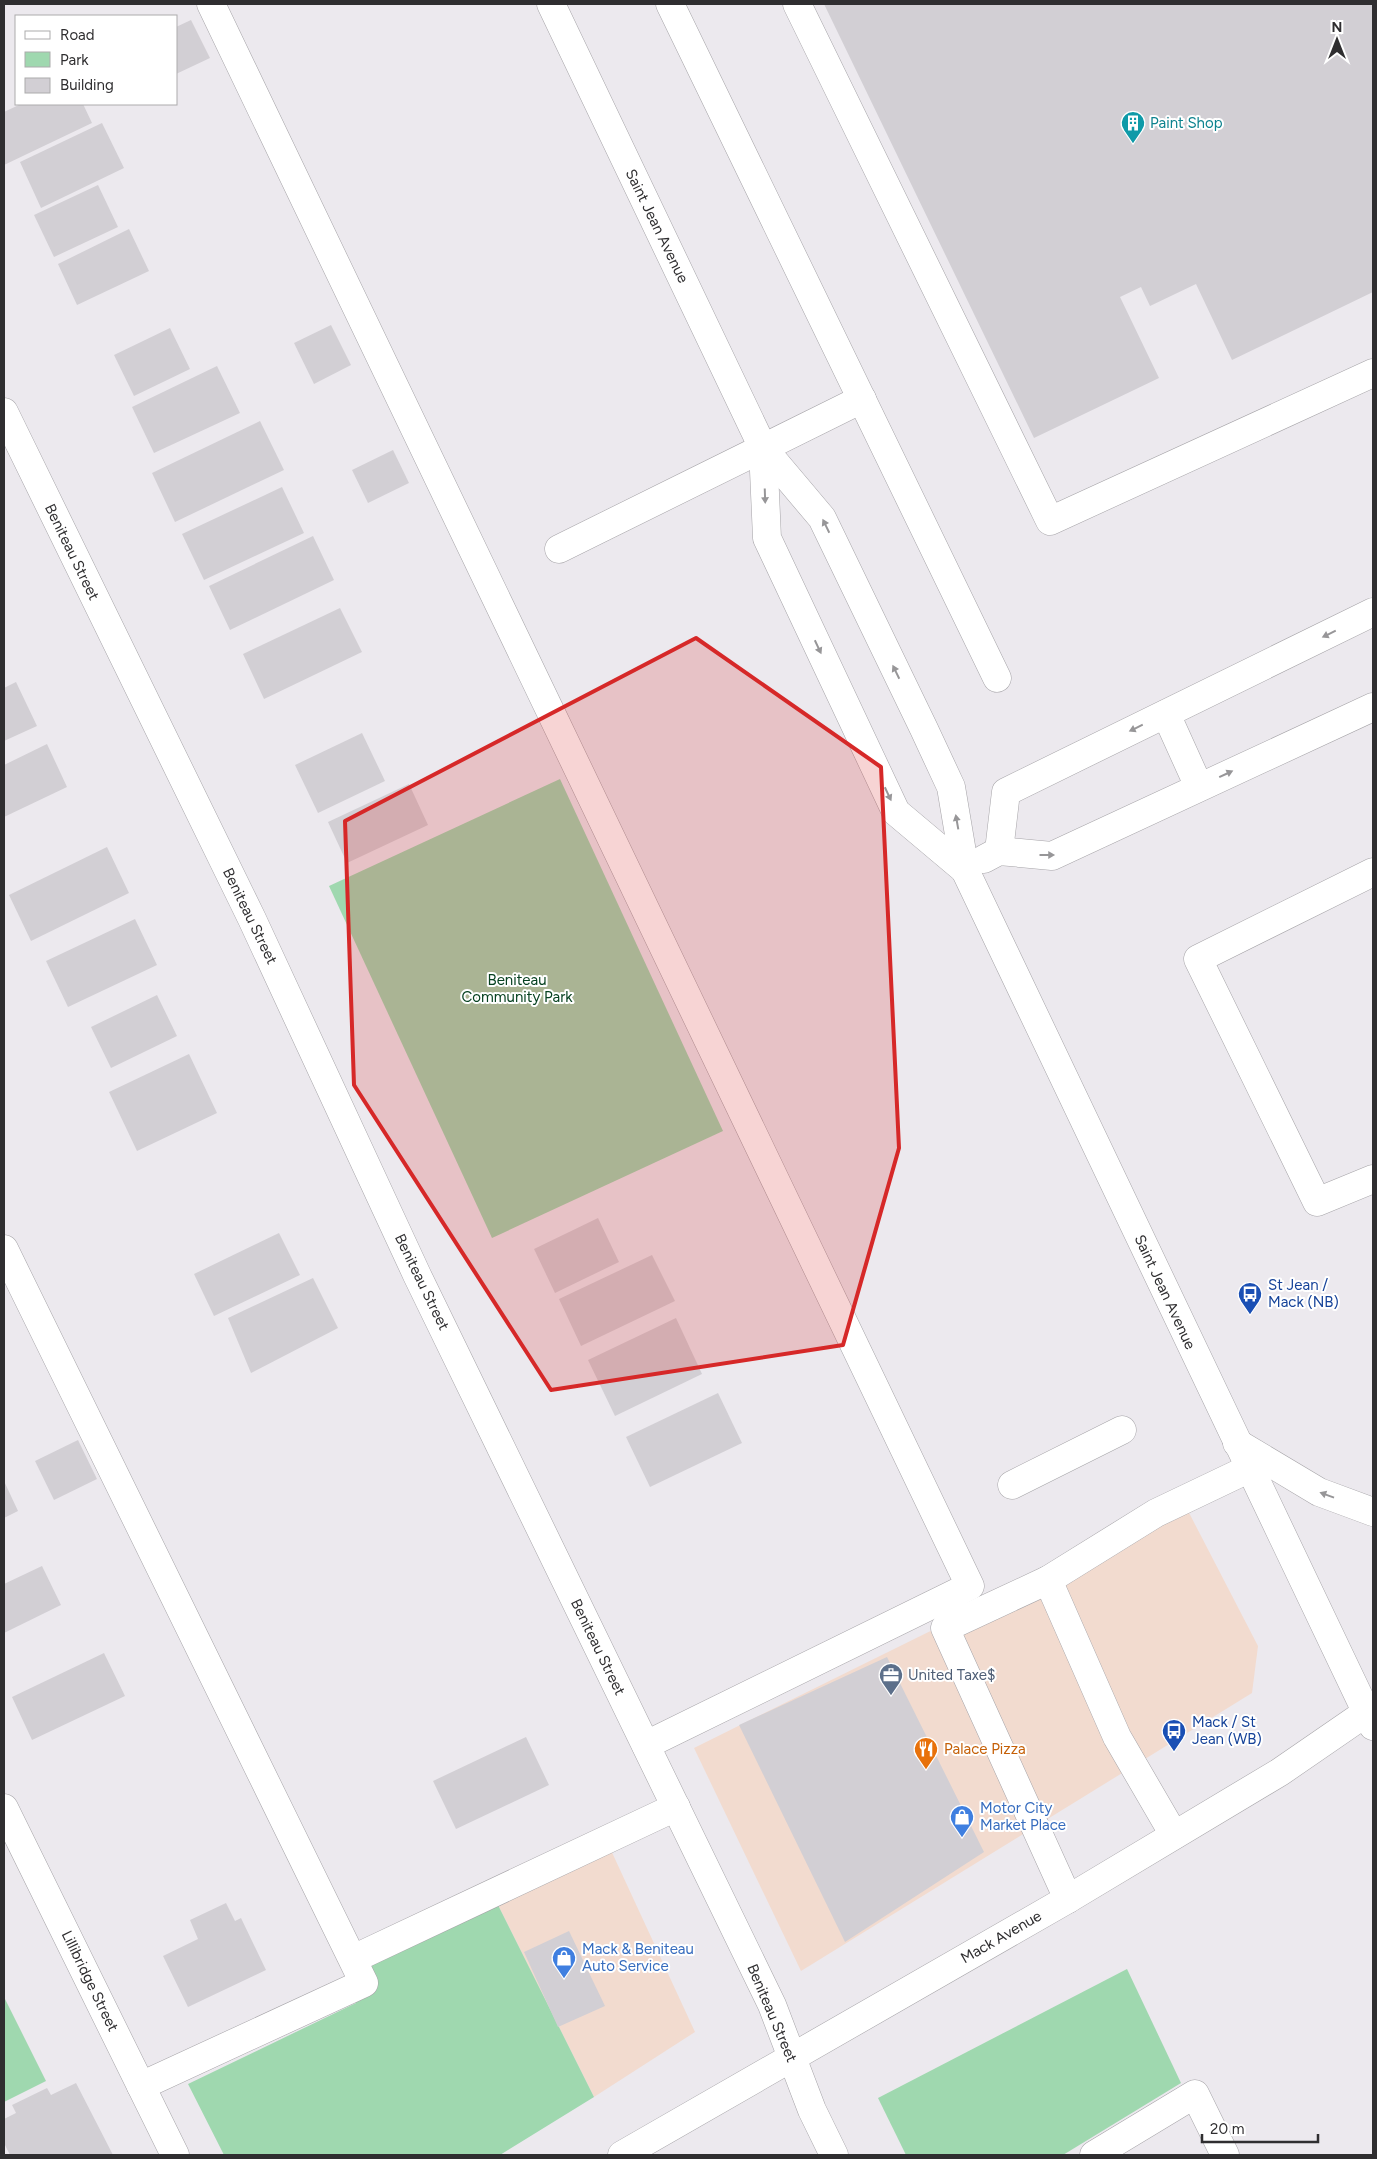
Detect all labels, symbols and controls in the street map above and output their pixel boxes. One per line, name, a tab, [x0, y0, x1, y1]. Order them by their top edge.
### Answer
legend	[15, 15, 178, 105]
north arrow	[1312, 15, 1362, 65]
text: N	[1332, 19, 1342, 36]
text: Road	[60, 26, 95, 44]
text: Park	[60, 51, 89, 69]
text: Building	[60, 76, 114, 94]
building icon: Paint Shop	[1120, 110, 1146, 144]
place label: Paint Shop	[1150, 114, 1223, 132]
street label: Saint Jean Avenue	[622, 166, 692, 286]
one-way arrow	[761, 489, 769, 505]
street label: Beniteau Street	[41, 501, 103, 603]
one-way arrow	[822, 519, 830, 533]
one-way arrow	[1322, 630, 1337, 638]
one-way arrow	[814, 640, 822, 654]
one-way arrow	[892, 665, 900, 679]
one-way arrow	[1129, 724, 1143, 732]
one-way arrow	[1219, 770, 1233, 778]
one-way arrow	[884, 787, 892, 801]
one-way arrow	[952, 814, 960, 830]
one-way arrow	[1039, 851, 1055, 859]
street label: Beniteau Street	[219, 865, 281, 967]
park label: Beniteau Community Park	[461, 971, 573, 1006]
street label: Beniteau Street	[391, 1231, 453, 1333]
street label: Saint Jean Avenue	[1131, 1232, 1199, 1352]
place label: St Jean / Mack (NB)	[1268, 1276, 1339, 1311]
bus stop icon: St Jean / Mack (NB)	[1237, 1281, 1263, 1315]
one-way arrow	[1320, 1491, 1335, 1498]
street label: Beniteau Street	[567, 1596, 629, 1698]
office icon: United Taxe$	[878, 1662, 904, 1696]
place label: United Taxe$	[908, 1666, 995, 1684]
place label: Mack / St Jean (WB)	[1192, 1713, 1262, 1748]
bus stop icon: Mack / St Jean (WB)	[1161, 1718, 1187, 1752]
restaurant icon: Palace Pizza	[913, 1736, 939, 1770]
place label: Palace Pizza	[944, 1740, 1026, 1758]
place label: Motor City Market Place	[980, 1799, 1066, 1834]
shop icon: Motor City Market Place	[949, 1804, 975, 1838]
street label: Mack Avenue	[957, 1907, 1045, 1967]
street label: Lillibridge Street	[58, 1928, 122, 2035]
place label: Mack & Beniteau Auto Service	[582, 1940, 694, 1975]
shop icon: Mack & Beniteau Auto Service	[551, 1945, 577, 1979]
street label: Beniteau Street	[743, 1961, 801, 2065]
scale bar	[1202, 2112, 1318, 2144]
text: 20 m	[1210, 2120, 1244, 2138]

